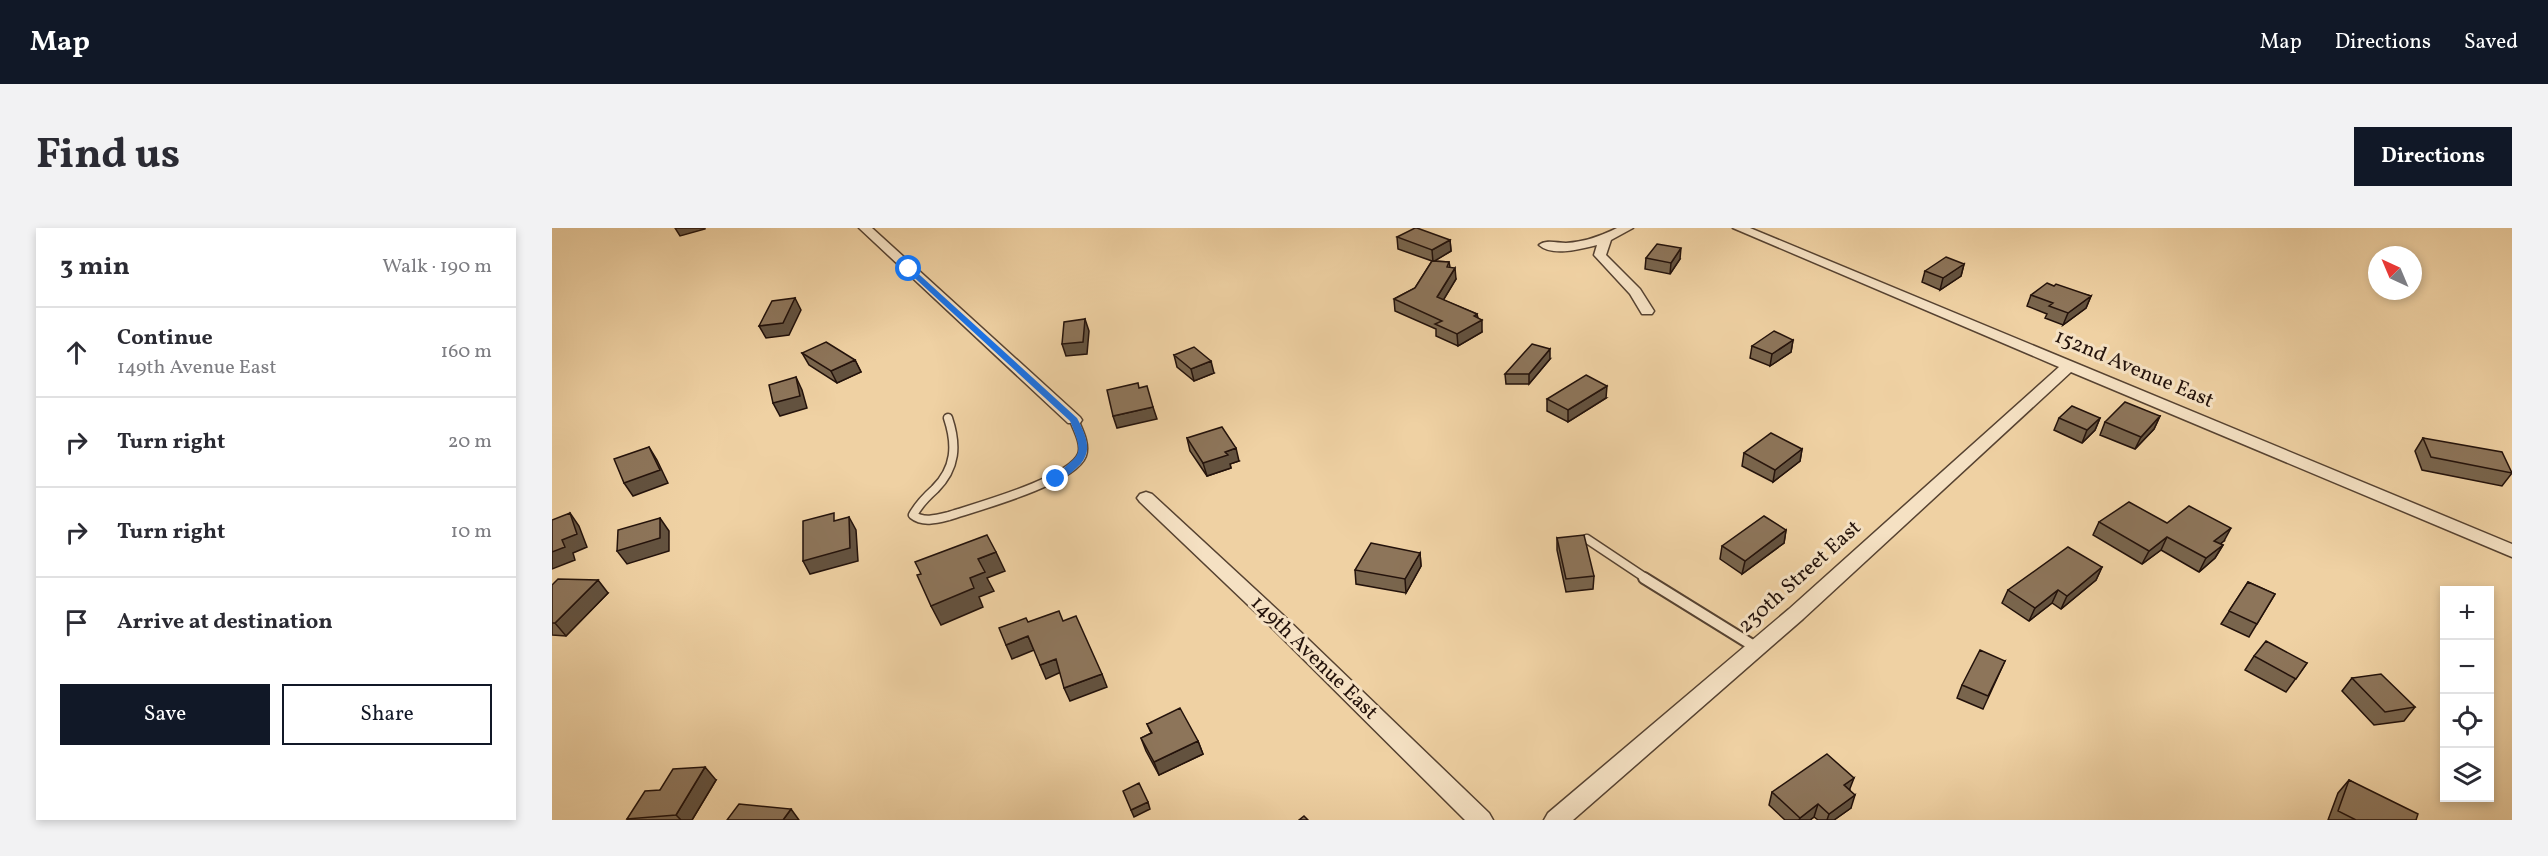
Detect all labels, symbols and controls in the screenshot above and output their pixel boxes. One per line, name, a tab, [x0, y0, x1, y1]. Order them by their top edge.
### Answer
text: Map	[30, 23, 90, 62]
text: Map	[2260, 28, 2302, 57]
text: Directions	[2335, 28, 2431, 57]
text: Saved	[2464, 28, 2518, 57]
text: Find us	[36, 127, 180, 186]
button: Directions	[2354, 127, 2512, 186]
north arrow	[2368, 246, 2422, 300]
text: 3 min	[60, 249, 130, 285]
text: Walk · 190 m	[382, 253, 492, 281]
route start	[895, 255, 921, 281]
street label: 152nd Avenue East	[2050, 322, 2218, 416]
text: Continue	[117, 323, 213, 354]
icon: ahead	[60, 336, 93, 369]
text: 160 m	[440, 338, 492, 366]
text: 149th Avenue East	[117, 354, 276, 382]
icon: right	[60, 426, 93, 459]
text: Turn right	[117, 427, 225, 458]
text: 20 m	[448, 428, 492, 456]
route end	[1042, 465, 1068, 491]
street label: 230th Street East	[1732, 514, 1868, 640]
icon: right	[60, 516, 93, 549]
text: Turn right	[117, 517, 225, 548]
text: 10 m	[451, 518, 492, 546]
map controls	[2440, 586, 2494, 802]
button: +	[2440, 586, 2494, 640]
street label: 149th Avenue East	[1244, 589, 1384, 727]
icon: arrive	[60, 606, 93, 639]
text: Arrive at destination	[117, 607, 333, 638]
button: −	[2440, 640, 2494, 694]
button: Save	[60, 684, 270, 745]
button: Share	[282, 684, 492, 745]
button: locate	[2440, 694, 2494, 748]
button: layers	[2440, 748, 2494, 802]

